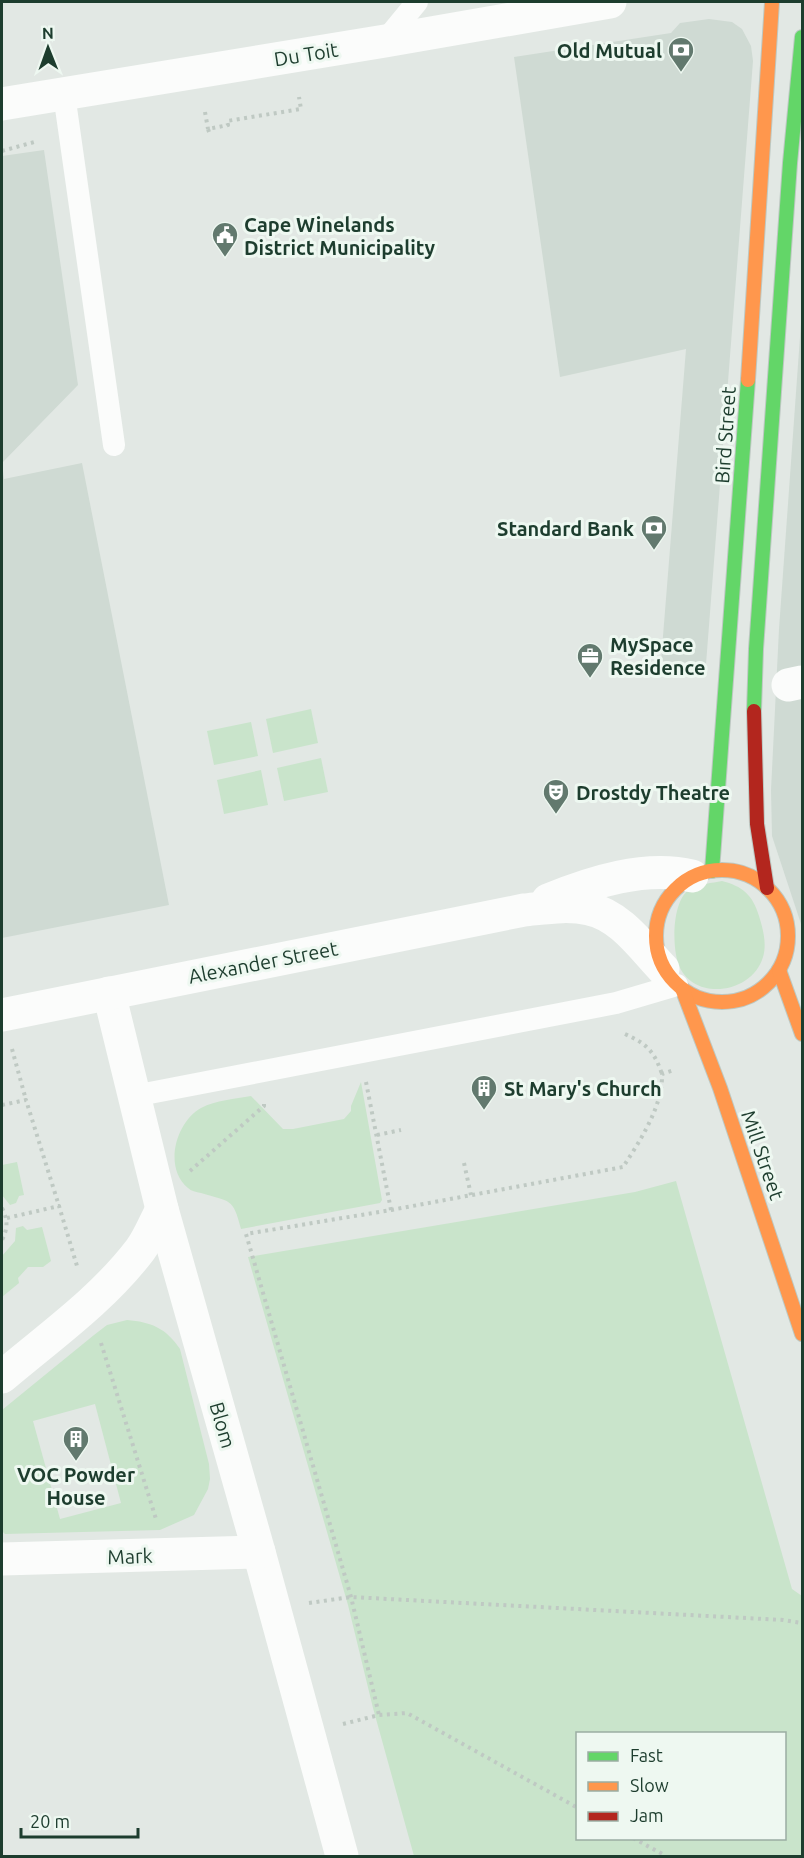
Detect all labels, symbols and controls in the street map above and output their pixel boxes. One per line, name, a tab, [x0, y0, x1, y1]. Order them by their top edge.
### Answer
north arrow	[18, 18, 78, 78]
text: N	[42, 24, 54, 42]
bank icon: Old Mutual	[666, 35, 696, 73]
street label: Du Toit	[272, 38, 340, 70]
place label: Old Mutual	[557, 39, 662, 62]
place label: Cape Winelands District Municipality	[244, 213, 436, 259]
public building icon: Cape Winelands District Municipality	[210, 220, 240, 258]
street label: Bird Street	[710, 386, 740, 484]
bank icon: Standard Bank	[639, 513, 669, 551]
place label: Standard Bank	[497, 517, 634, 540]
place label: MySpace Residence	[610, 633, 705, 679]
office icon: MySpace Residence	[575, 641, 605, 679]
theatre icon: Drostdy Theatre	[541, 777, 571, 815]
place label: Drostdy Theatre	[576, 781, 730, 804]
street label: Alexander Street	[186, 936, 340, 988]
building icon: St Mary's Church	[469, 1073, 499, 1111]
place label: St Mary's Church	[504, 1077, 662, 1100]
street label: Mill Street	[737, 1107, 789, 1203]
street label: Blom	[205, 1399, 241, 1451]
building icon: VOC Powder House	[61, 1424, 91, 1462]
place label: VOC Powder House	[17, 1463, 136, 1509]
street label: Mark	[107, 1544, 153, 1568]
legend	[576, 1732, 786, 1840]
text: Fast	[630, 1745, 663, 1765]
text: Slow	[630, 1775, 669, 1795]
scale bar	[21, 1801, 138, 1839]
text: Jam	[630, 1805, 664, 1825]
text: 20 m	[30, 1811, 70, 1831]

